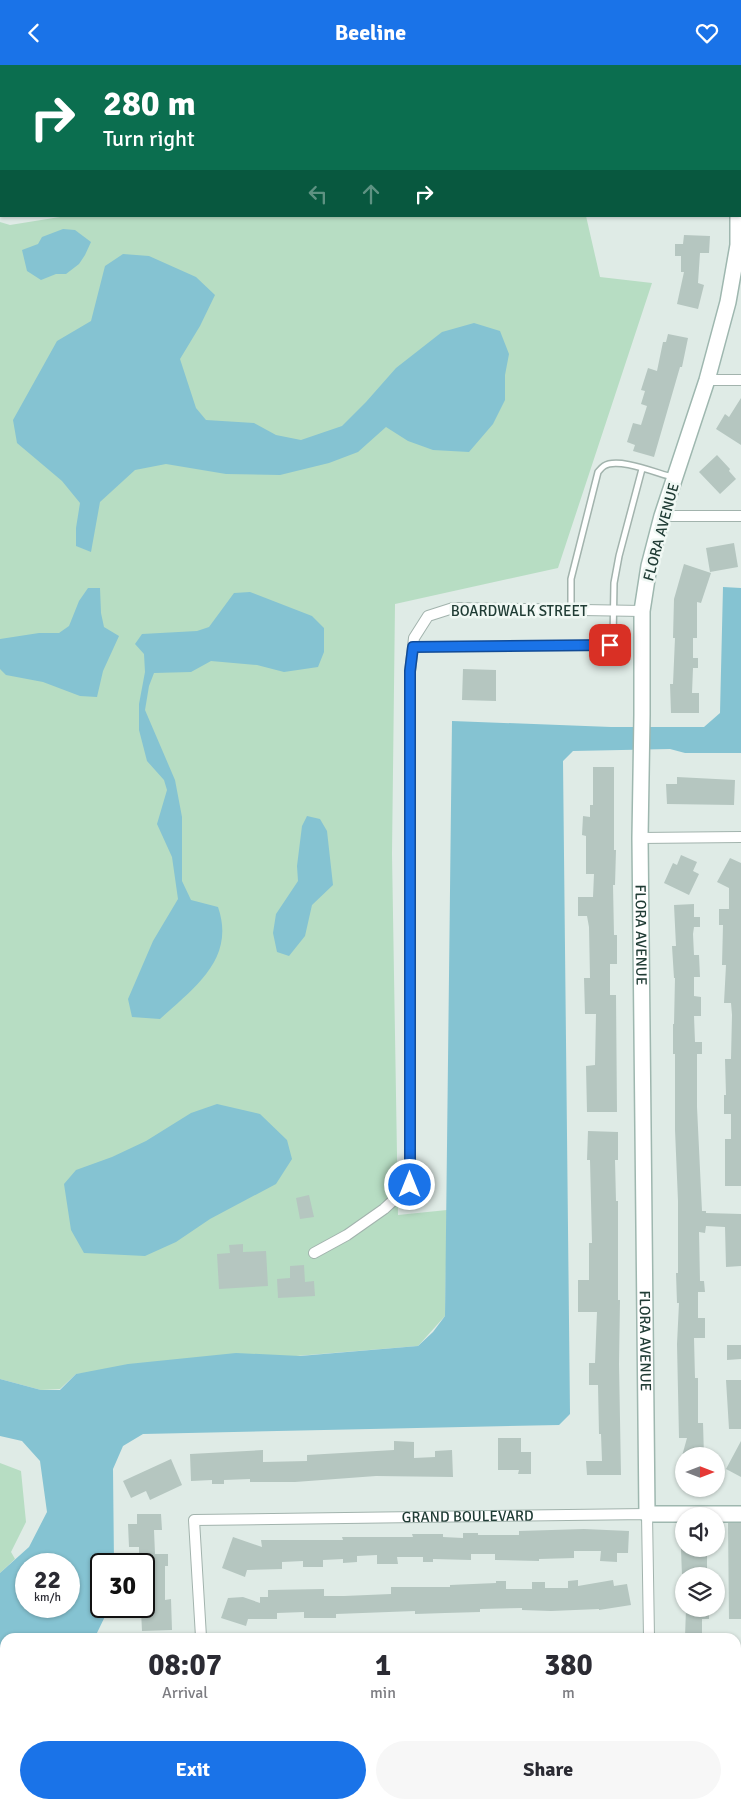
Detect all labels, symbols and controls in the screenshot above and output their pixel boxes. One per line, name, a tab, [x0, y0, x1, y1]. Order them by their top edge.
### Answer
icon: back	[20, 19, 48, 47]
text: Beeline	[335, 19, 406, 46]
icon: heart	[693, 19, 721, 47]
text: 280 m	[103, 82, 196, 125]
icon: right	[20, 85, 85, 150]
text: Turn right	[103, 125, 195, 152]
icon: left	[304, 180, 332, 208]
icon: ahead	[357, 180, 385, 208]
icon: right	[410, 180, 438, 208]
street label: FLORA AVENUE	[639, 481, 683, 583]
street label: BOARDWALK STREET	[451, 602, 588, 620]
pin	[589, 624, 631, 666]
icon: arrive	[596, 631, 624, 659]
street label: FLORA AVENUE	[631, 884, 651, 985]
position arrow	[383, 1158, 435, 1210]
street label: FLORA AVENUE	[636, 1290, 655, 1391]
north arrow	[675, 1447, 725, 1497]
map controls	[675, 1447, 725, 1617]
street label: GRAND BOULEVARD	[402, 1507, 534, 1526]
button: sound	[675, 1507, 725, 1557]
speed limit sign: 30	[90, 1553, 155, 1618]
text: 22	[34, 1564, 61, 1595]
button: layers	[675, 1567, 725, 1617]
text: km/h	[34, 1590, 61, 1605]
text: 08:07	[148, 1647, 222, 1684]
text: 1	[375, 1647, 391, 1684]
text: 380	[544, 1647, 593, 1684]
text: Arrival	[162, 1683, 208, 1703]
text: min	[370, 1683, 396, 1703]
text: m	[562, 1683, 575, 1703]
button: Exit	[20, 1741, 366, 1799]
button: Share	[376, 1741, 721, 1799]

